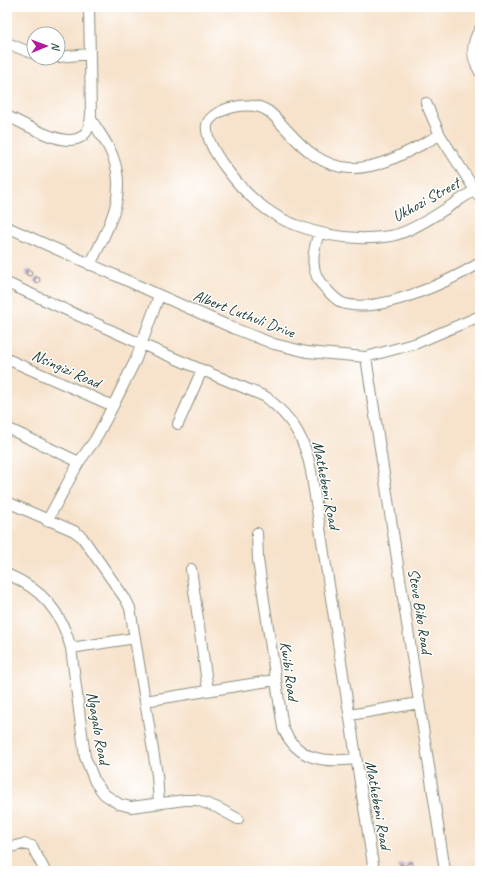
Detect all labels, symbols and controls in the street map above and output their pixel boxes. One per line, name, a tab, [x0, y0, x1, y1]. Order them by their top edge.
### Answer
north arrow	[26, 26, 66, 66]
text: N	[49, 42, 63, 52]
street label: Ukhozi Street	[389, 172, 465, 227]
street label: Albert Luthuli Drive	[190, 285, 299, 343]
street label: Nsingizi Road	[29, 345, 106, 394]
street label: Mathebeni Road	[308, 439, 345, 533]
street label: Steve Biko Road	[403, 567, 437, 658]
street label: Kwibi Road	[275, 640, 303, 705]
street label: Ngagalo Road	[82, 690, 115, 769]
street label: Mathebeni Road	[360, 759, 396, 853]

